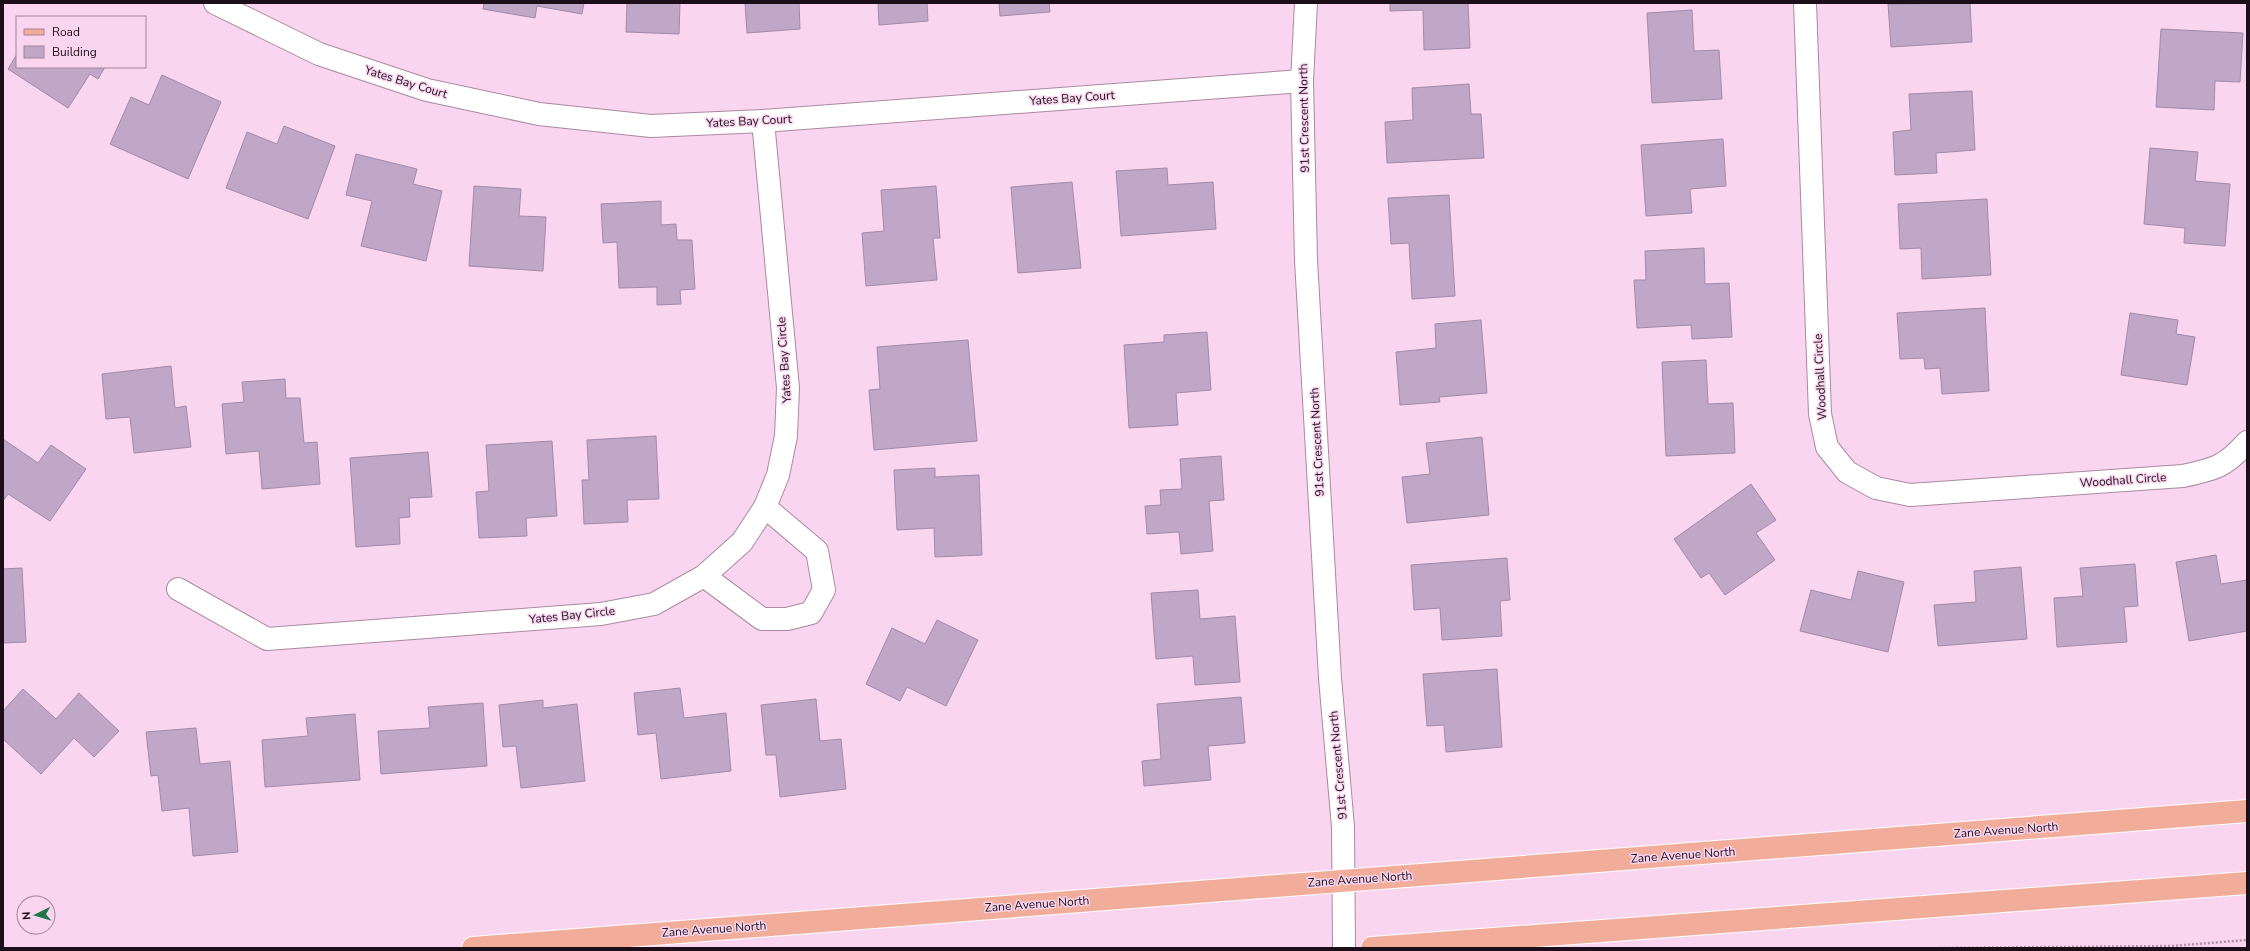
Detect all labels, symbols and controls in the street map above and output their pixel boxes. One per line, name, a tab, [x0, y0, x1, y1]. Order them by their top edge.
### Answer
legend	[16, 16, 146, 68]
text: Road	[52, 24, 80, 40]
text: Building	[52, 44, 97, 60]
street label: Yates Bay Court	[362, 62, 450, 102]
street label: 91st Crescent North	[1295, 63, 1313, 173]
street label: Yates Bay Court	[1028, 87, 1116, 109]
street label: Yates Bay Court	[705, 111, 793, 131]
street label: Yates Bay Circle	[773, 316, 795, 405]
street label: Woodhall Circle	[1810, 333, 1830, 421]
street label: 91st Crescent North	[1306, 387, 1328, 497]
street label: Woodhall Circle	[2079, 469, 2167, 491]
street label: Yates Bay Circle	[527, 603, 616, 628]
street label: 91st Crescent North	[1325, 710, 1351, 820]
street label: Zane Avenue North	[1953, 818, 2059, 842]
street label: Zane Avenue North	[1630, 843, 1736, 867]
street label: Zane Avenue North	[1307, 867, 1413, 891]
street label: Zane Avenue North	[984, 892, 1090, 916]
north arrow	[16, 895, 56, 935]
text: N	[19, 911, 34, 921]
street label: Zane Avenue North	[661, 917, 767, 941]

